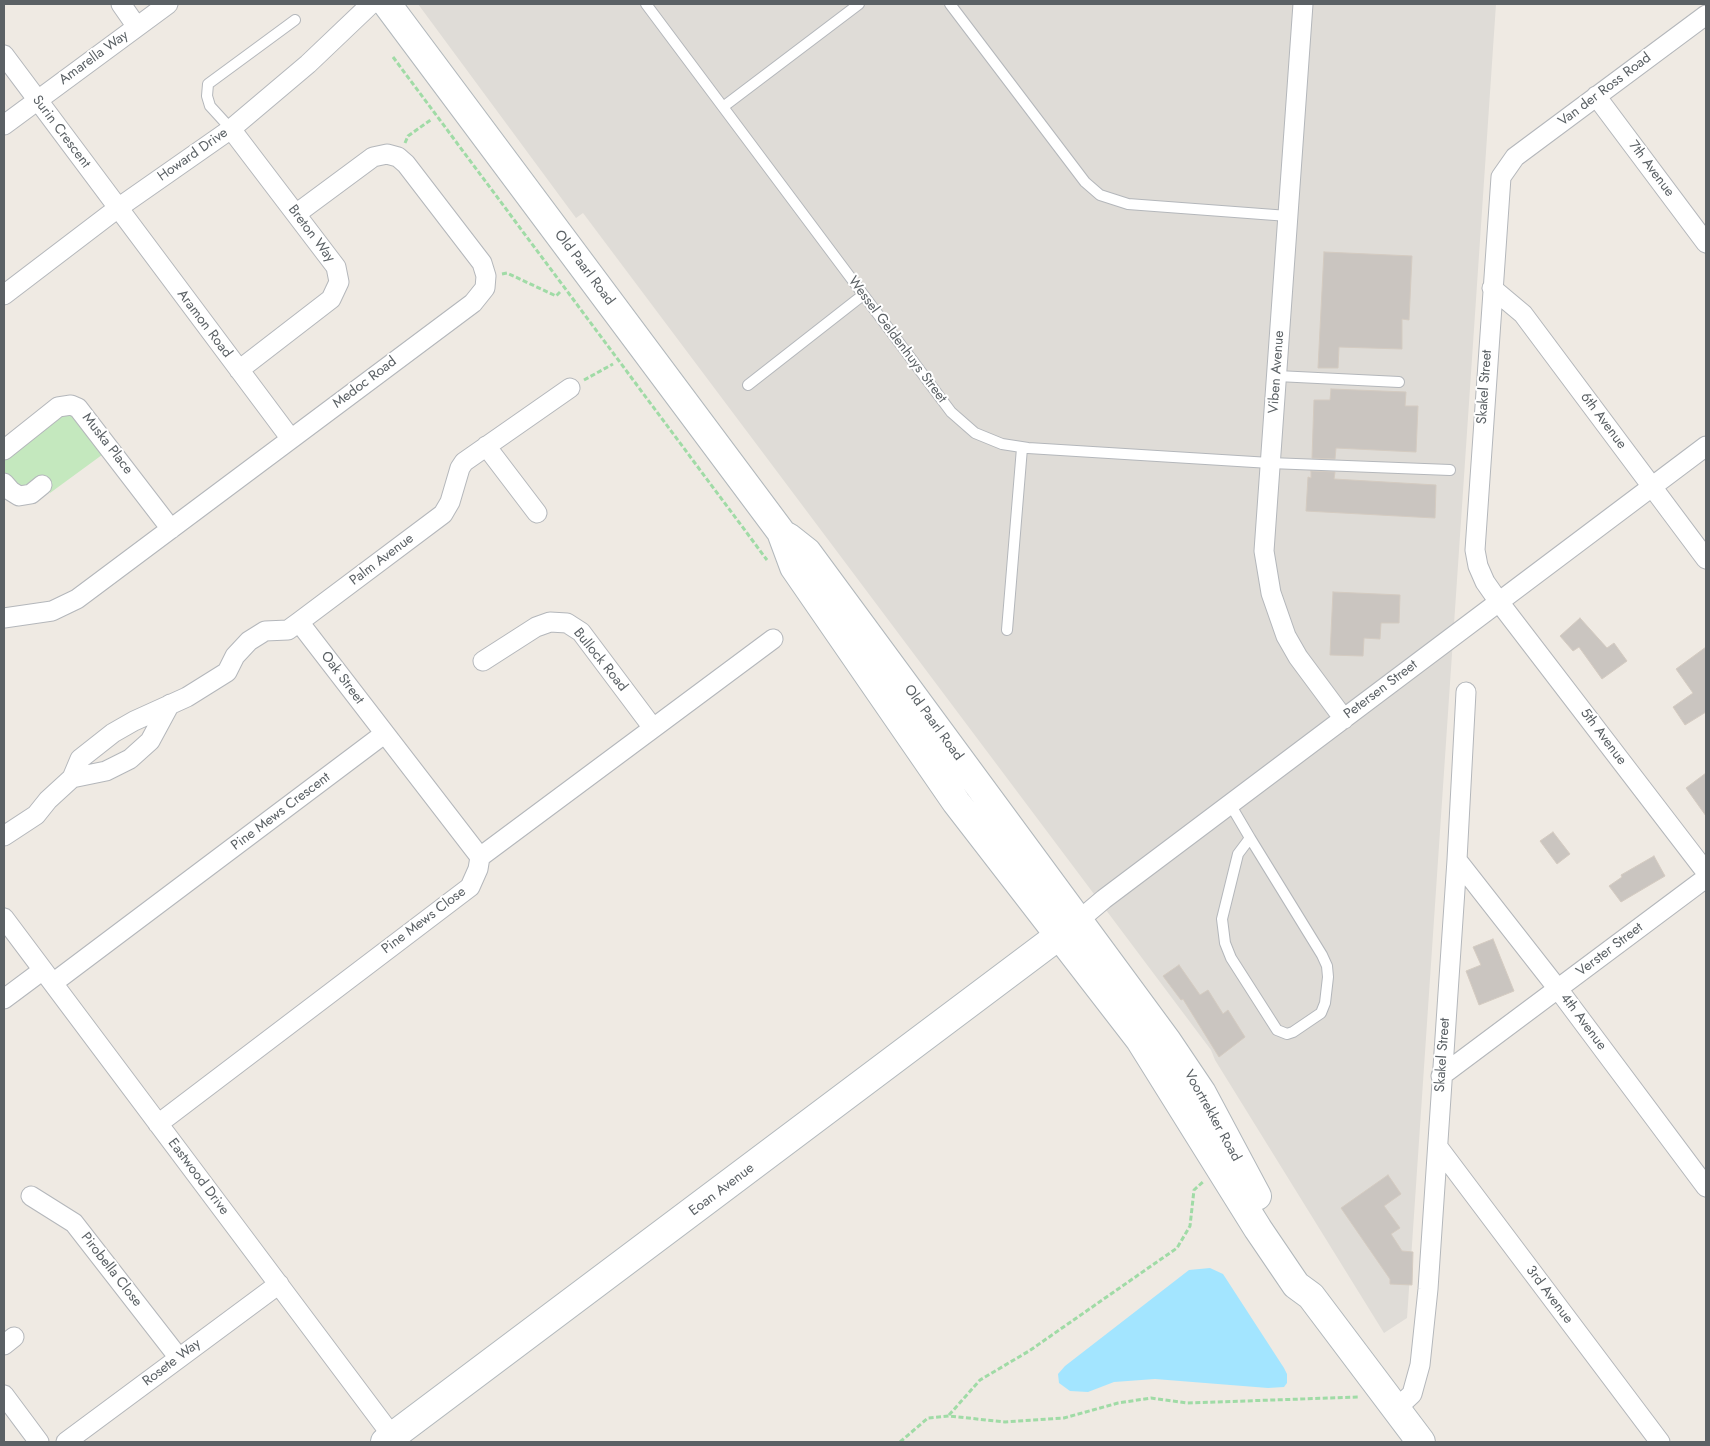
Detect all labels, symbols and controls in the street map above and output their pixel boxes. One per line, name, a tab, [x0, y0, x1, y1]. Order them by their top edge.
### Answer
street label: Amarella Way	[56, 27, 132, 89]
street label: Van der Ross Road	[1555, 50, 1655, 130]
street label: Surin Crescent	[28, 92, 94, 172]
street label: Howard Drive	[155, 125, 231, 185]
street label: 7th Avenue	[1624, 138, 1678, 200]
street label: Breton Way	[284, 202, 338, 266]
street label: Old Paarl Road	[550, 227, 618, 309]
street label: Wessel Geldenhuys Street	[844, 274, 950, 406]
street label: Aramon Road	[173, 287, 235, 361]
street label: Viben Avenue	[1266, 330, 1288, 414]
street label: Skakel Street	[1474, 349, 1496, 425]
street label: Medoc Road	[330, 354, 400, 412]
street label: 6th Avenue	[1576, 389, 1630, 453]
street label: Muska Place	[78, 410, 136, 478]
street label: Palm Avenue	[347, 530, 417, 590]
street label: Bullock Road	[569, 625, 631, 695]
street label: Oak Street	[317, 648, 367, 708]
street label: Petersen Street	[1341, 657, 1421, 723]
street label: Old Paarl Road	[900, 682, 966, 764]
street label: 5th Avenue	[1576, 705, 1630, 769]
street label: Pine Mews Crescent	[228, 769, 334, 855]
street label: Pine Mews Close	[379, 884, 469, 958]
street label: Verster Street	[1573, 920, 1647, 980]
street label: 4th Avenue	[1556, 990, 1610, 1054]
street label: Skakel Street	[1432, 1017, 1454, 1093]
street label: Voortrekker Road	[1180, 1067, 1244, 1165]
street label: Eastwood Drive	[164, 1135, 232, 1219]
street label: Eoan Avenue	[686, 1160, 758, 1220]
street label: Pirobella Close	[77, 1230, 145, 1310]
street label: 3rd Avenue	[1522, 1263, 1576, 1327]
street label: Rosete Way	[140, 1336, 204, 1390]

